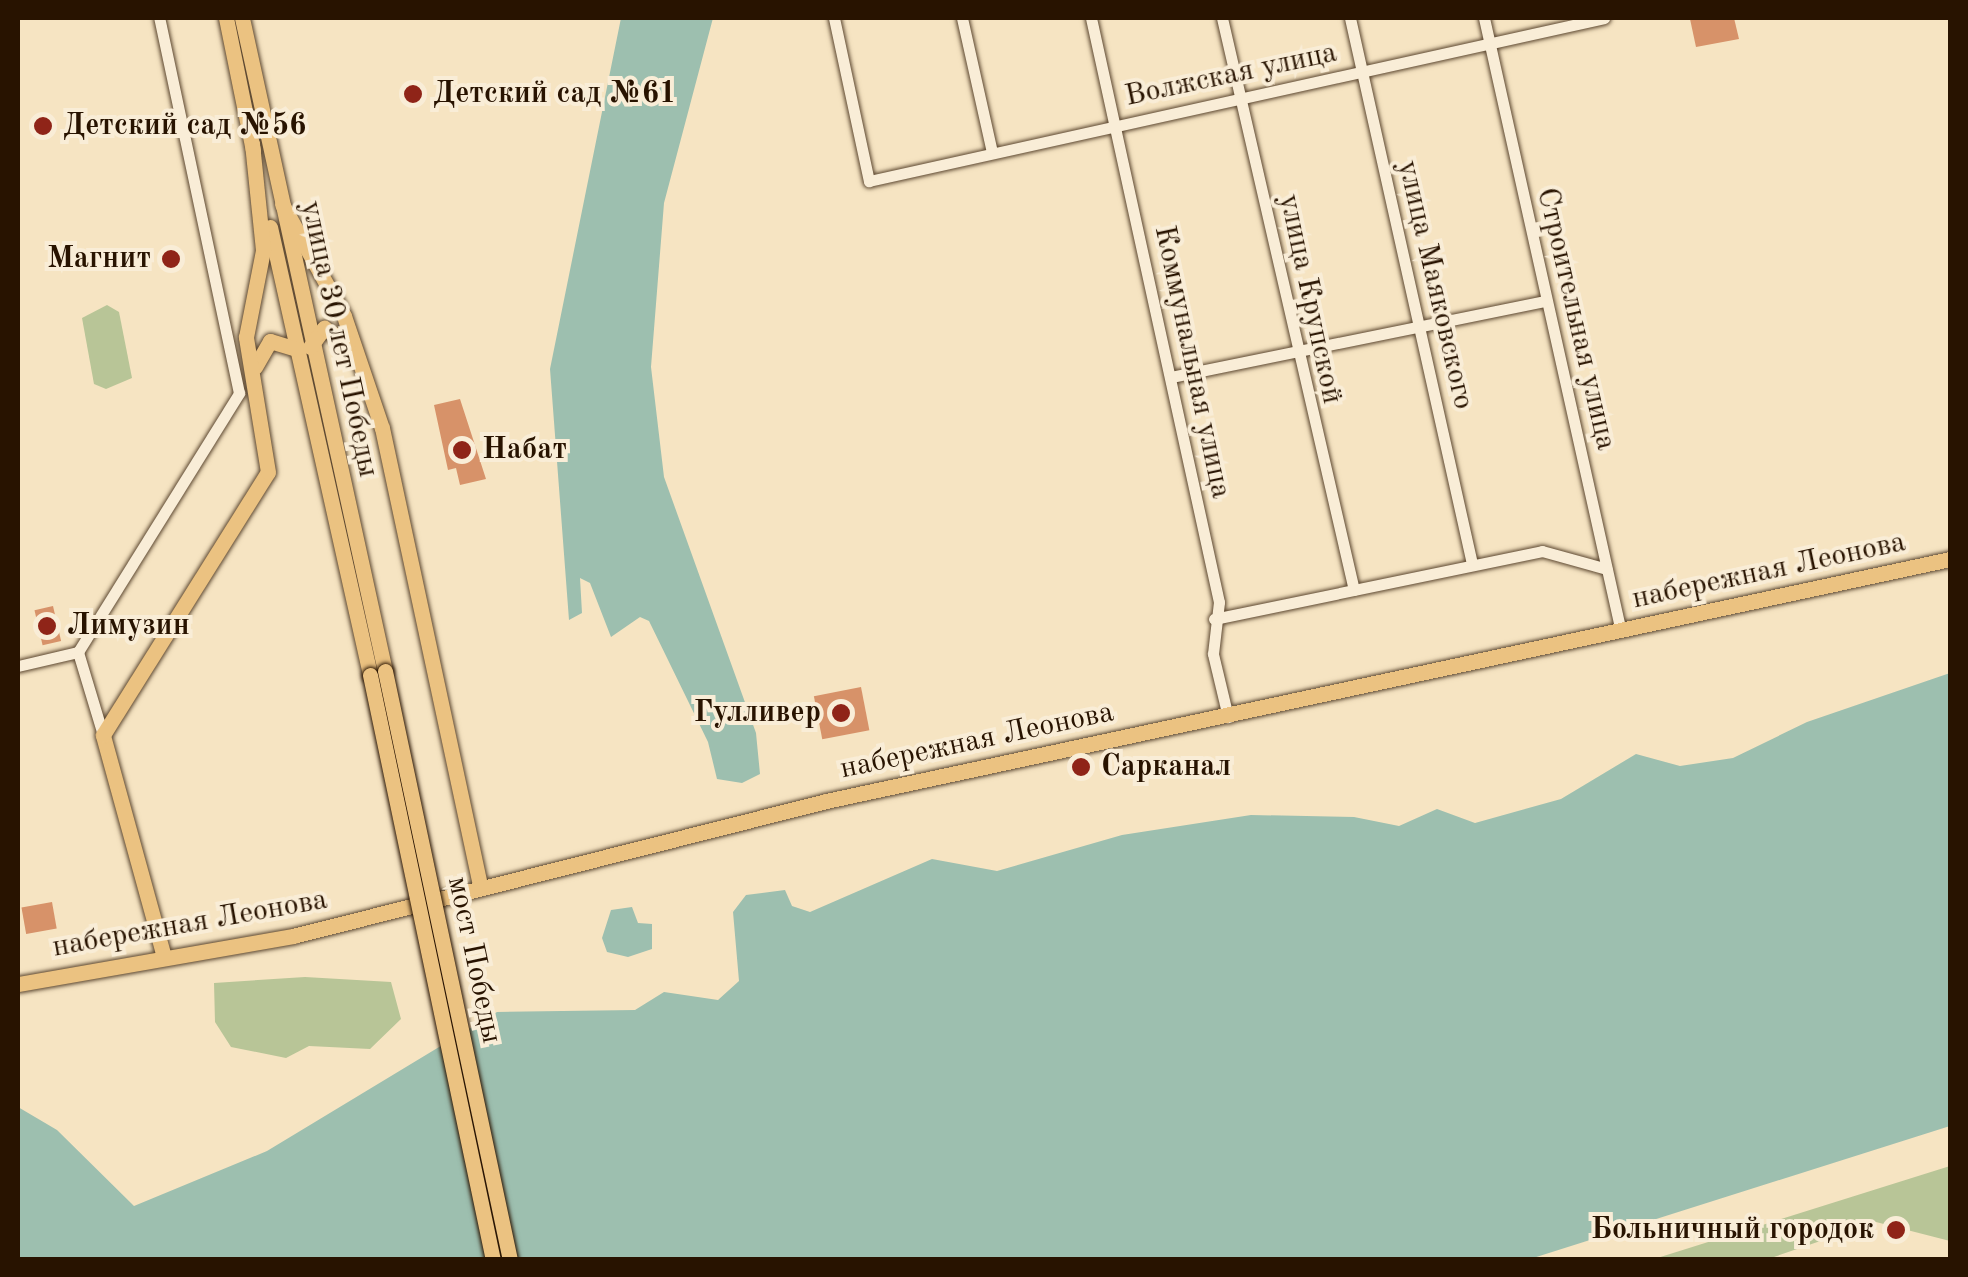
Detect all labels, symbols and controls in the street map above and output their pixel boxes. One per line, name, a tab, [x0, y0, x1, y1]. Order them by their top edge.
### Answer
street label: Волжская улица	[1122, 35, 1340, 115]
place label: Детский сад №61	[433, 76, 676, 112]
marker: Детский сад №61	[402, 83, 424, 105]
place label: Детский сад №56	[63, 108, 306, 144]
marker: Детский сад №56	[32, 115, 54, 137]
street label: улица Маяковского	[1389, 157, 1481, 413]
street label: Строительная улица	[1528, 184, 1624, 454]
street label: улица Крупской	[1270, 191, 1350, 407]
street label: улица 30 лет Победы	[292, 198, 386, 480]
street label: Коммунальная улица	[1145, 222, 1239, 502]
place label: Магнит	[47, 241, 151, 277]
marker: Магнит	[160, 248, 182, 270]
place label: Набат	[482, 432, 567, 468]
marker: Набат	[451, 439, 473, 461]
street label: набережная Леонова	[1629, 524, 1909, 618]
place label: Лимузин	[67, 608, 190, 644]
marker: Лимузин	[36, 615, 58, 637]
street label: набережная Леонова	[837, 694, 1117, 788]
place label: Гулливер	[694, 695, 821, 731]
marker: Гулливер	[830, 702, 852, 724]
place label: Сарканал	[1101, 749, 1231, 785]
marker: Сарканал	[1070, 756, 1092, 778]
street label: мост Победы	[439, 873, 509, 1047]
street label: набережная Леонова	[50, 882, 330, 966]
place label: Больничный городок	[1591, 1212, 1874, 1248]
marker: Больничный городок	[1883, 1217, 1909, 1243]

